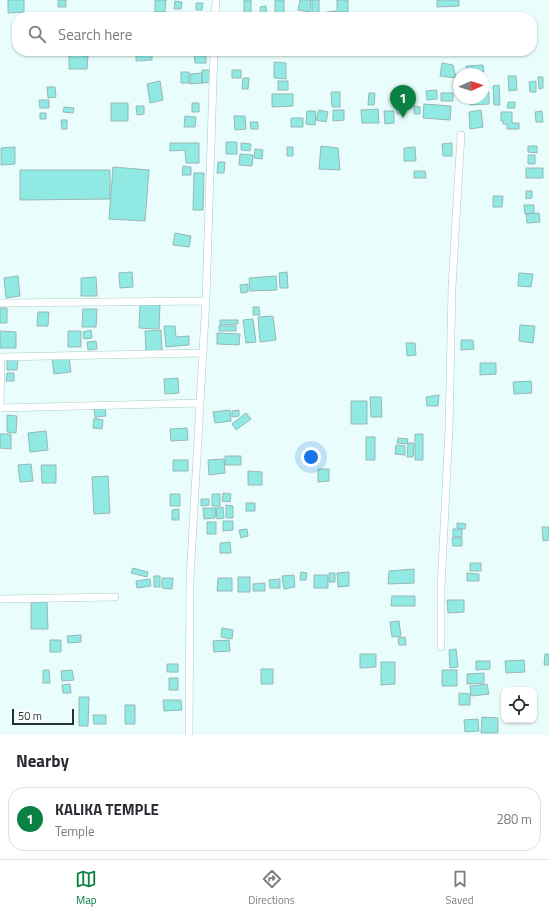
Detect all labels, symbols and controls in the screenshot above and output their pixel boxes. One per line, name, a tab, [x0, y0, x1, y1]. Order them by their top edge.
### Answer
search box	[12, 12, 537, 56]
icon: search	[26, 23, 48, 45]
text: Search here	[58, 23, 132, 46]
north arrow	[453, 68, 489, 104]
pin: 1	[390, 85, 416, 118]
your location	[301, 447, 321, 467]
map controls	[501, 687, 537, 723]
button: locate	[501, 687, 537, 723]
scale bar	[12, 707, 74, 726]
text: 50 m	[18, 708, 42, 724]
text: Nearby	[16, 748, 69, 774]
text: KALIKA TEMPLE	[55, 798, 159, 821]
text: 1	[26, 809, 34, 829]
text: 280 m	[496, 809, 532, 829]
text: Temple	[55, 821, 95, 841]
tab: Map	[75, 868, 97, 908]
tab: Directions	[248, 868, 295, 908]
tab: Saved	[446, 868, 474, 908]

